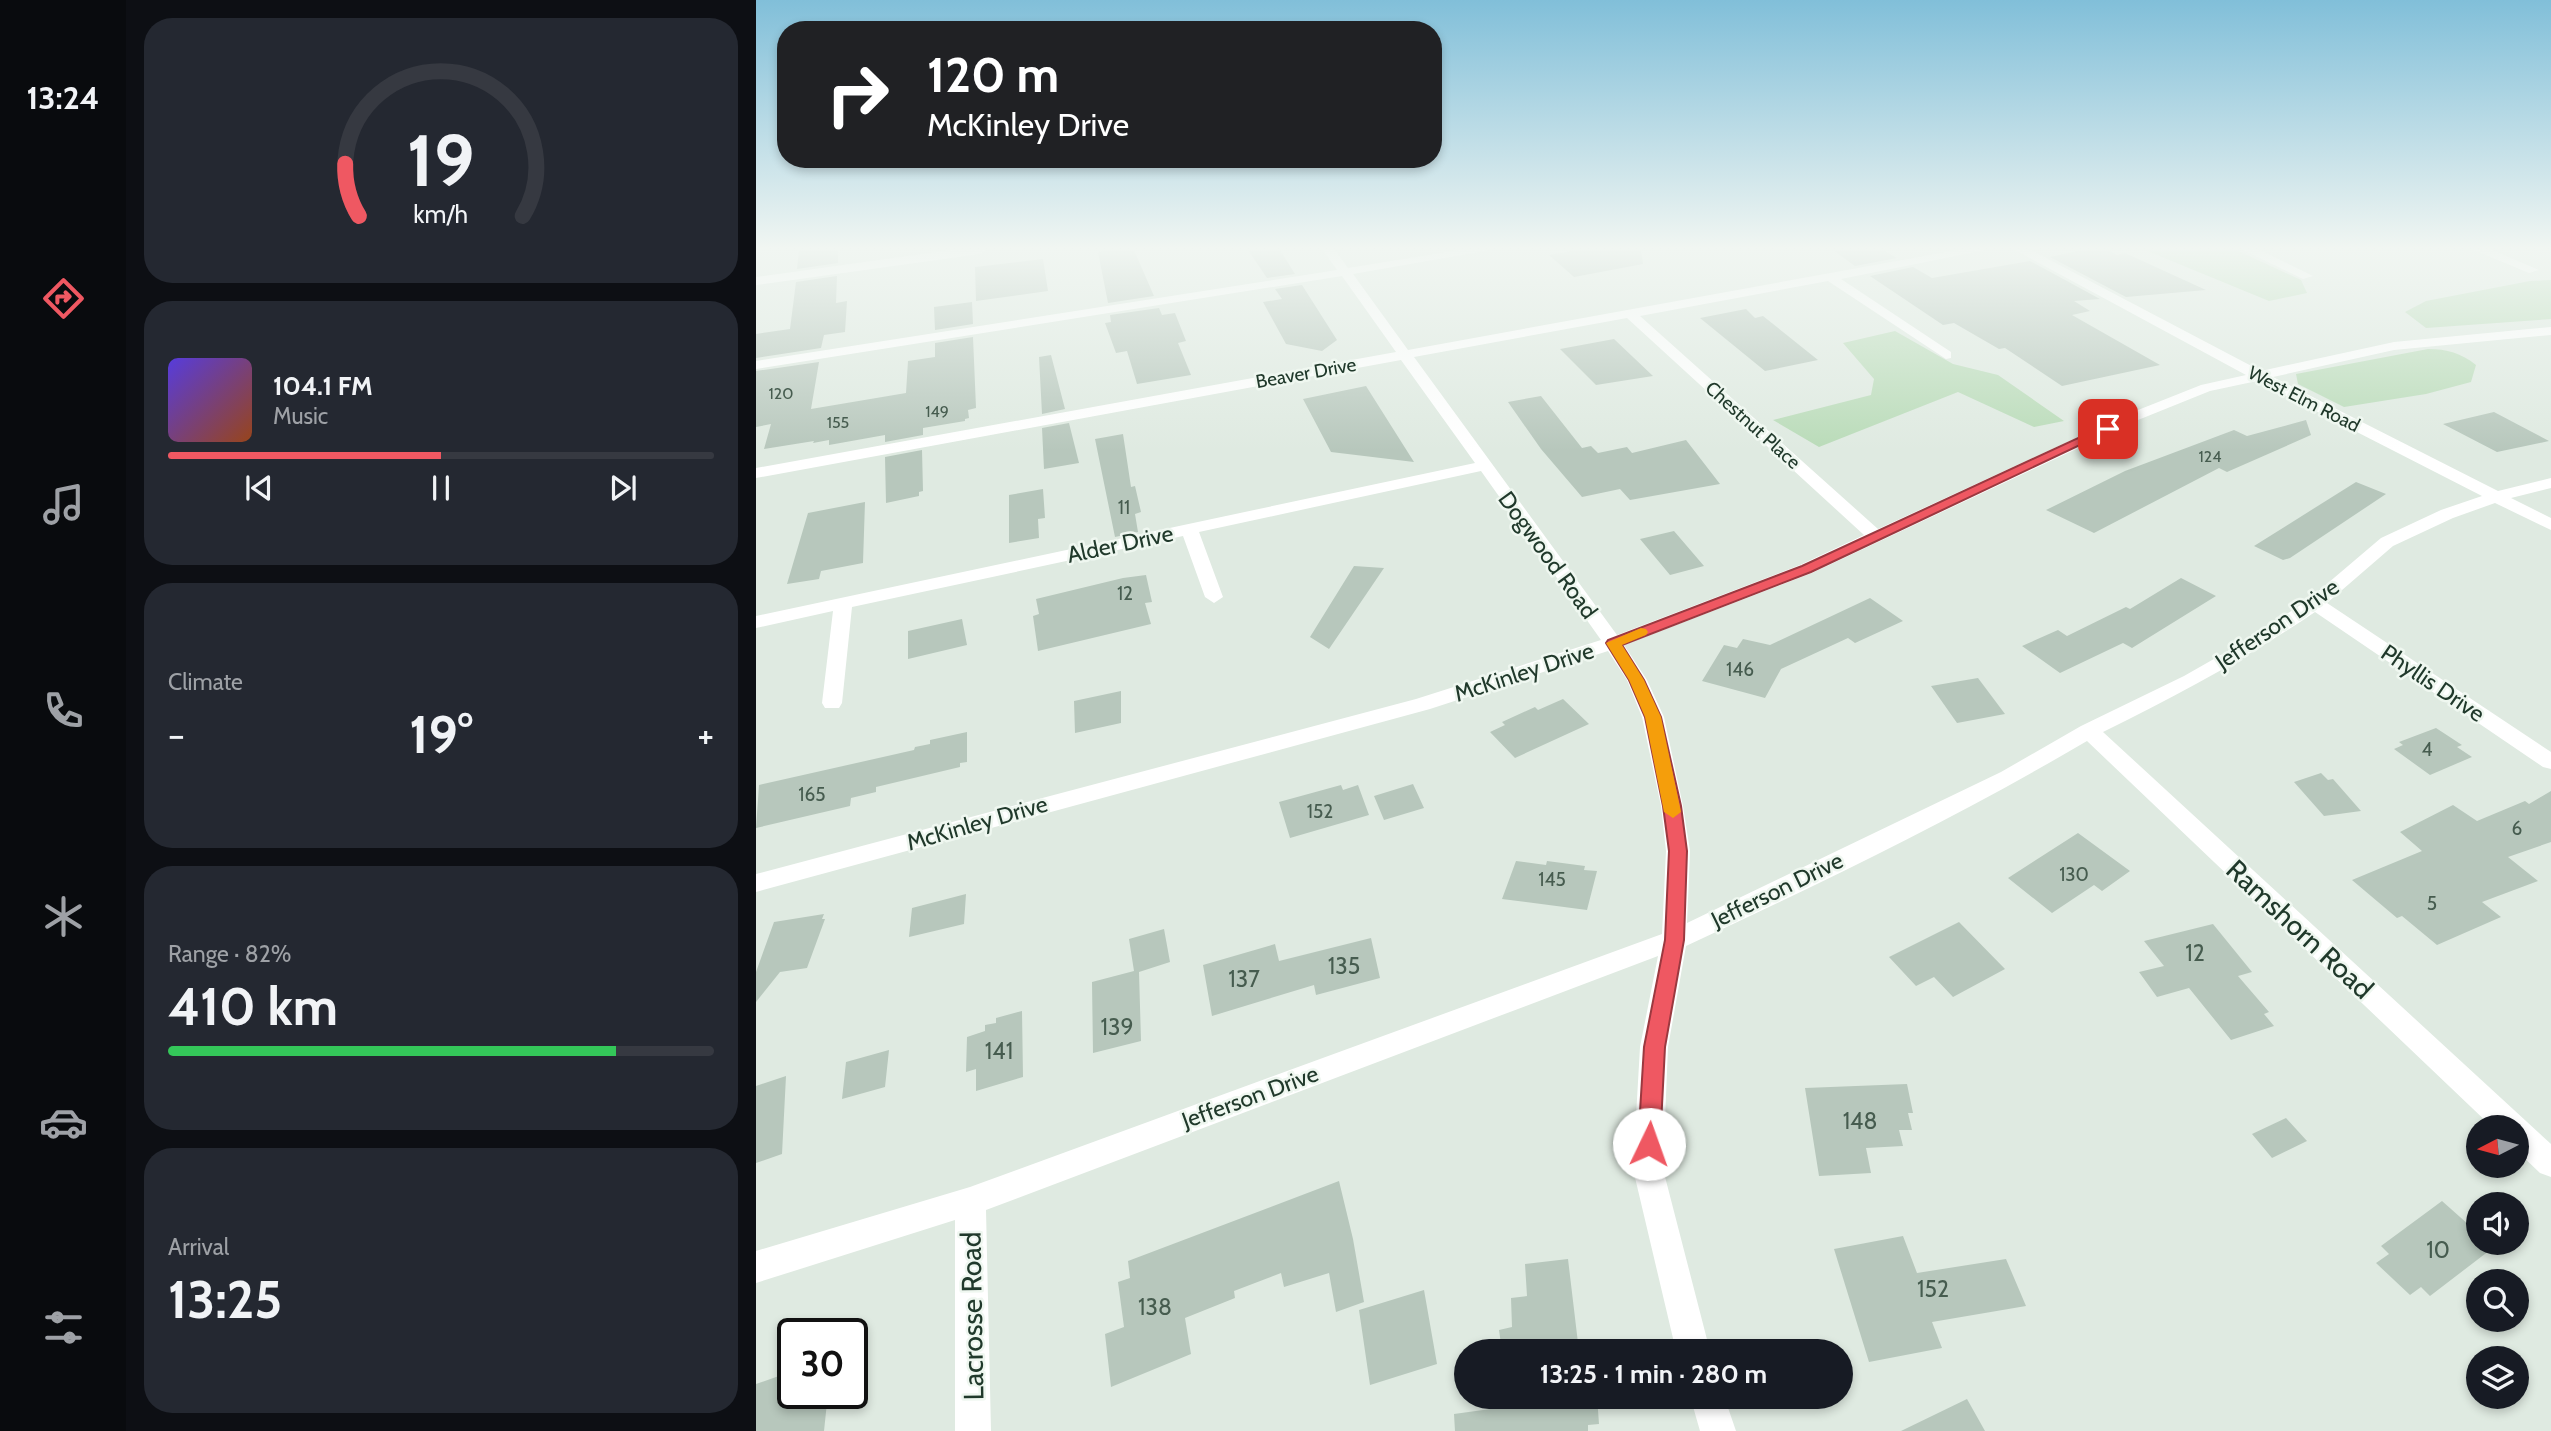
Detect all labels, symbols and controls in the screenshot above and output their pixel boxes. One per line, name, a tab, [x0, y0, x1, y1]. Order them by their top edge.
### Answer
text: 120 m	[927, 45, 1059, 104]
icon: right	[812, 49, 903, 140]
text: 13:24	[27, 78, 99, 117]
text: McKinley Drive	[927, 105, 1129, 144]
text: 19	[407, 117, 475, 205]
text: km/h	[414, 199, 468, 229]
icon: directions	[39, 274, 88, 323]
street label: Beaver Drive	[1254, 353, 1358, 393]
street label: West Elm Road	[2244, 361, 2364, 437]
text: 104.1 FM	[273, 370, 373, 402]
street label: Chestnut Place	[1701, 376, 1805, 474]
house number: 120	[769, 384, 793, 403]
pin	[2078, 399, 2138, 459]
text: Music	[273, 402, 328, 430]
house number: 149	[925, 402, 949, 421]
icon: arrive	[2089, 410, 2127, 448]
house number: 155	[827, 413, 849, 432]
house number: 124	[2199, 447, 2221, 466]
icon: previous	[240, 469, 278, 507]
icon: pause	[422, 469, 460, 507]
icon: next	[604, 469, 642, 507]
icon: music	[39, 480, 88, 529]
street label: Dogwood Road	[1492, 486, 1604, 624]
house number: 11	[1118, 496, 1130, 519]
street label: Alder Drive	[1064, 519, 1176, 569]
street label: Jefferson Drive	[2209, 572, 2344, 676]
house number: 12	[1117, 582, 1133, 605]
street label: McKinley Drive	[1451, 636, 1598, 708]
street label: Phyllis Drive	[2376, 638, 2490, 728]
house number: 146	[1726, 658, 1754, 681]
text: Climate	[168, 668, 243, 696]
icon: phone	[39, 686, 88, 735]
text: 19°	[409, 703, 473, 766]
text: −	[168, 711, 185, 758]
text: +	[697, 711, 714, 758]
house number: 4	[2422, 738, 2433, 761]
house number: 165	[798, 783, 826, 806]
street label: McKinley Drive	[903, 789, 1051, 856]
house number: 152	[1307, 800, 1333, 823]
house number: 6	[2512, 817, 2522, 840]
street label: Jefferson Drive	[1706, 846, 1848, 934]
street label: Ramshorn Road	[2219, 852, 2381, 1006]
house number: 130	[2059, 863, 2089, 886]
house number: 145	[1538, 868, 1566, 891]
icon: climate	[39, 892, 88, 941]
house number: 5	[2427, 892, 2437, 915]
house number: 12	[2185, 939, 2205, 967]
text: Range · 82%	[168, 940, 291, 968]
house number: 135	[1328, 952, 1360, 980]
house number: 137	[1228, 965, 1260, 993]
text: 410 km	[168, 975, 338, 1038]
house number: 139	[1100, 1013, 1134, 1041]
house number: 141	[985, 1037, 1013, 1065]
street label: Jefferson Drive	[1177, 1059, 1322, 1135]
icon: car	[39, 1098, 88, 1147]
position arrow	[1612, 1107, 1686, 1181]
house number: 148	[1843, 1107, 1877, 1135]
north arrow	[2466, 1115, 2529, 1178]
map controls	[2466, 1115, 2529, 1409]
button: sound	[2466, 1192, 2529, 1255]
street label: Lacrosse Road	[954, 1231, 990, 1401]
text: Arrival	[168, 1233, 229, 1261]
house number: 10	[2426, 1236, 2450, 1264]
text: 13:25	[168, 1268, 282, 1331]
button: search	[2466, 1269, 2529, 1332]
house number: 152	[1917, 1275, 1949, 1303]
house number: 138	[1138, 1293, 1172, 1321]
icon: filters	[39, 1303, 88, 1352]
speed limit sign: 30	[777, 1318, 868, 1409]
button: layers	[2466, 1346, 2529, 1409]
text: 13:25 · 1 min · 280 m	[1540, 1358, 1767, 1390]

